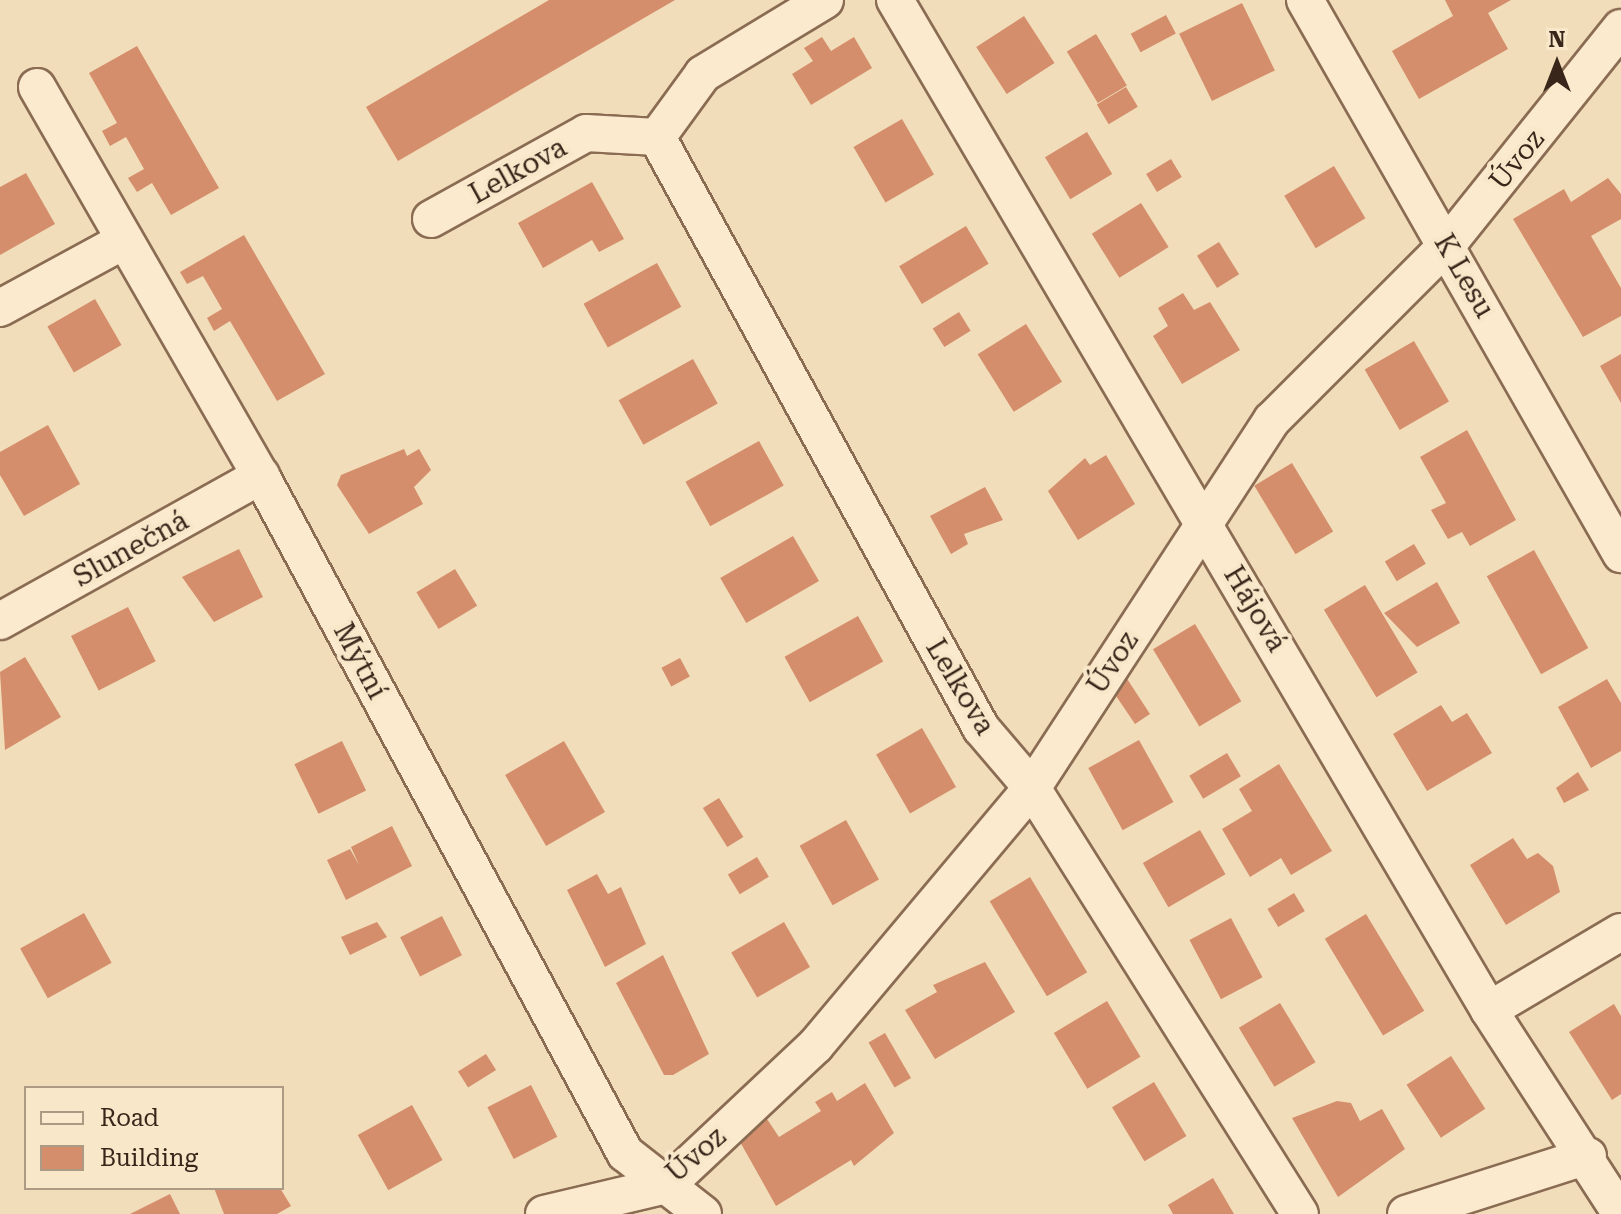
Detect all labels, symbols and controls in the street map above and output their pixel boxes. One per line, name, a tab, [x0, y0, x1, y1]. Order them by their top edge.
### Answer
north arrow	[1517, 24, 1597, 104]
text: N	[1549, 27, 1565, 52]
street label: Úvoz	[1483, 123, 1551, 197]
street label: Lelkova	[464, 131, 572, 211]
street label: K Lesu	[1427, 228, 1501, 324]
street label: Slunečná	[68, 504, 194, 594]
street label: Hájová	[1216, 560, 1294, 658]
street label: Mýtní	[326, 617, 394, 705]
street label: Úvoz	[1080, 625, 1146, 701]
street label: Lelkova	[918, 633, 1002, 741]
legend	[24, 1086, 284, 1190]
text: Road	[100, 1104, 159, 1132]
street label: Úvoz	[659, 1120, 733, 1190]
text: Building	[100, 1144, 198, 1172]

